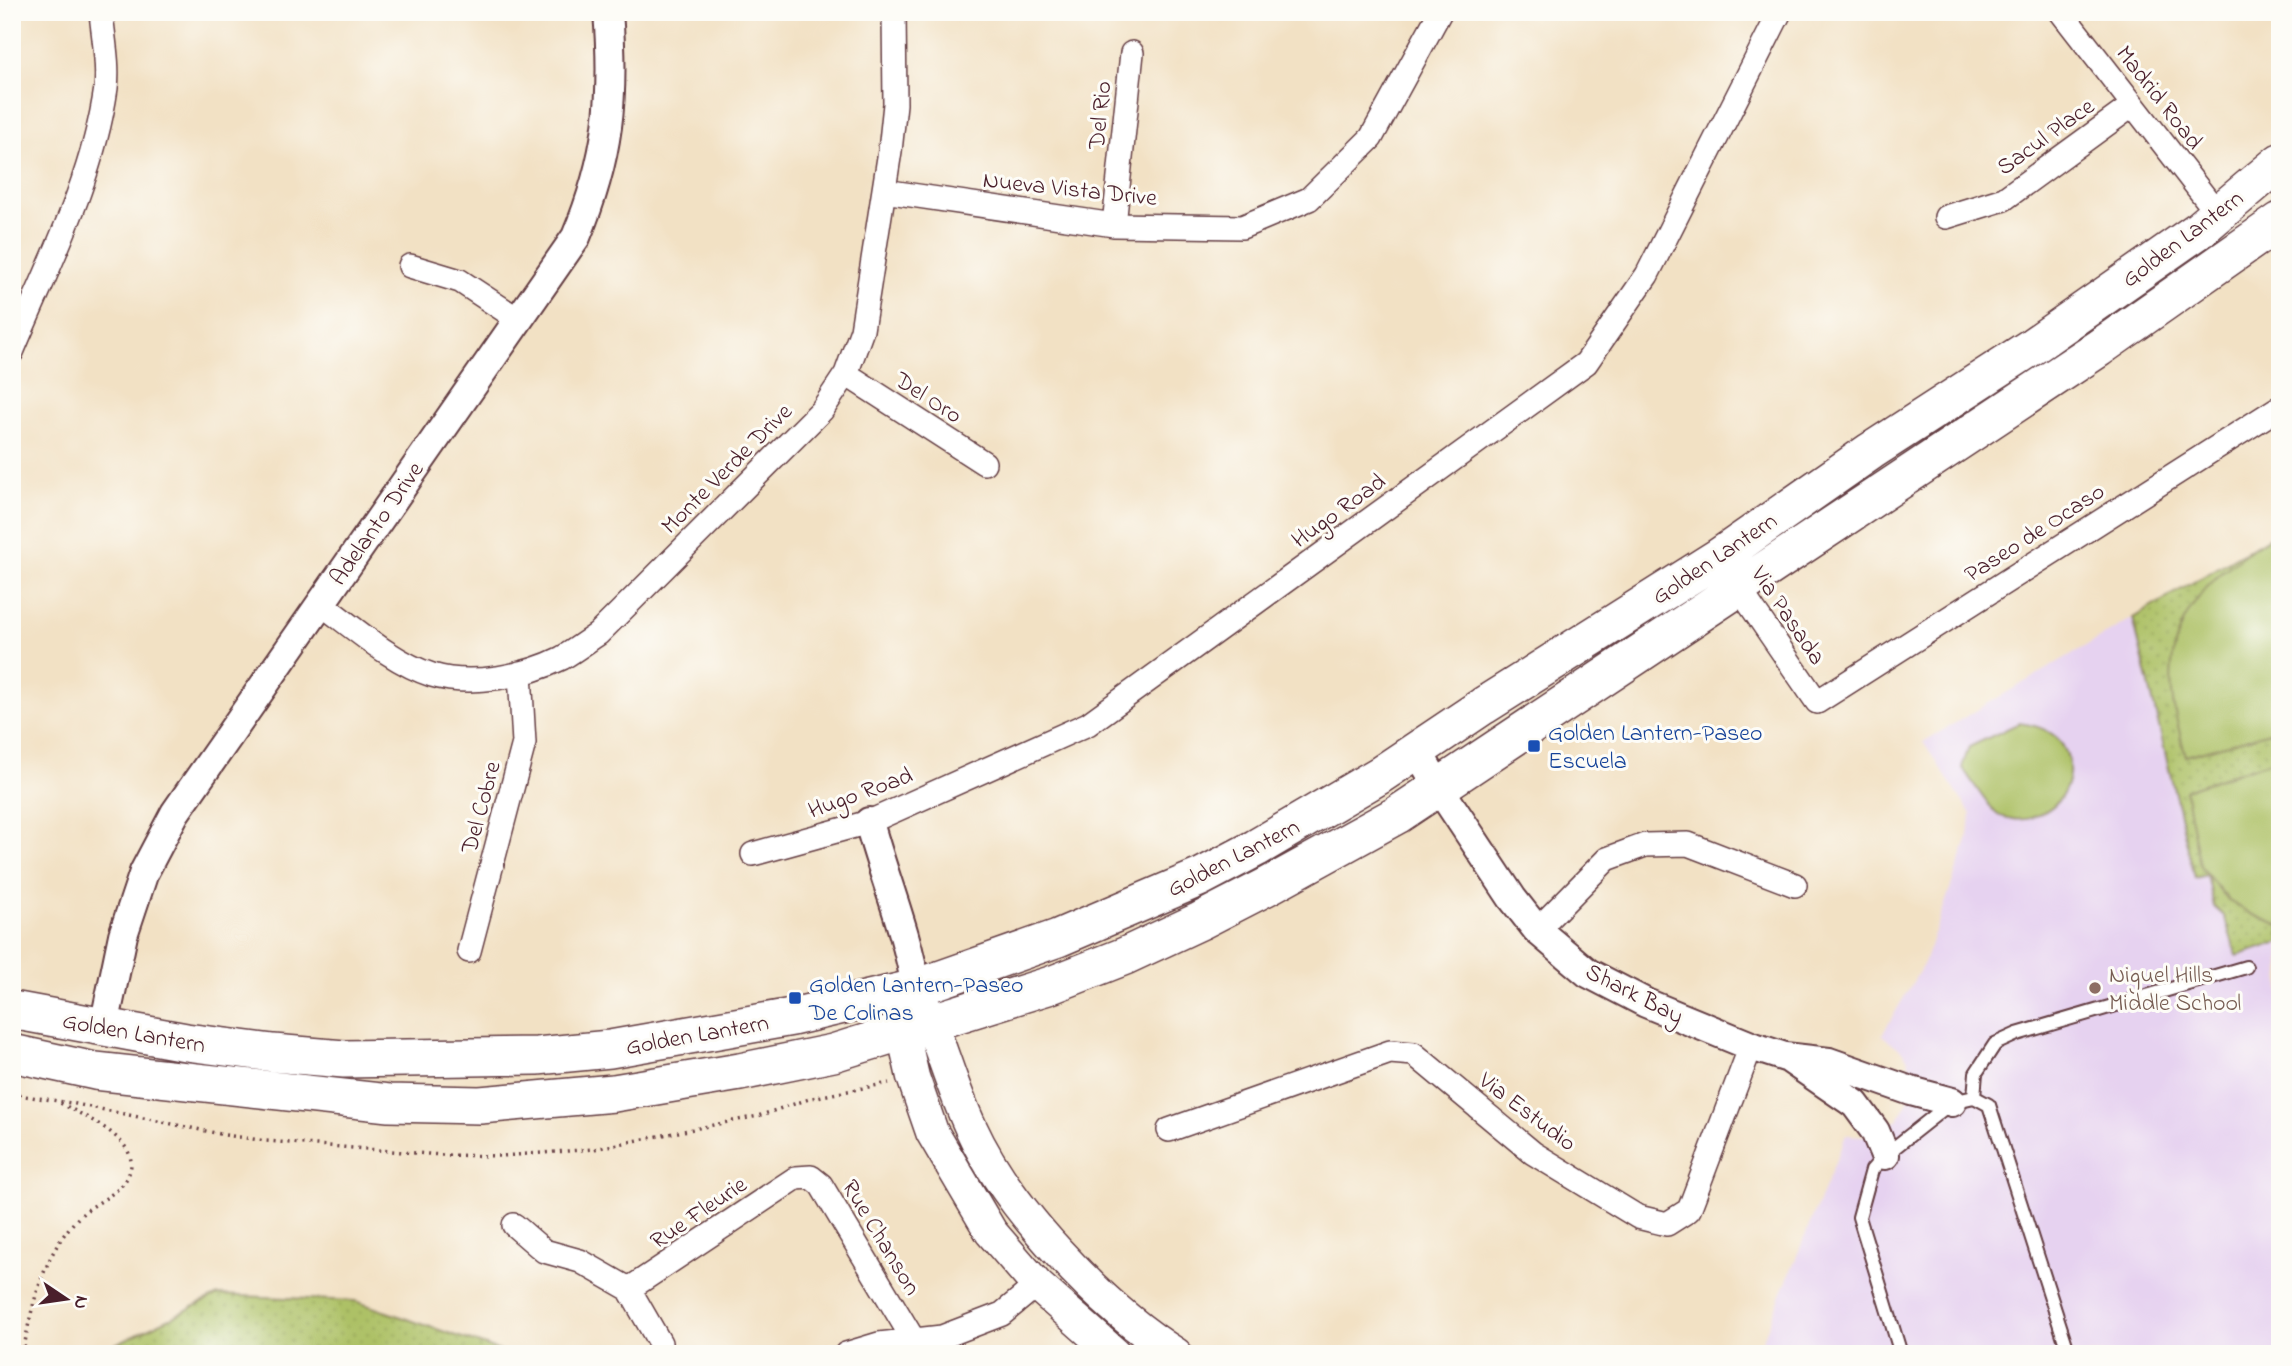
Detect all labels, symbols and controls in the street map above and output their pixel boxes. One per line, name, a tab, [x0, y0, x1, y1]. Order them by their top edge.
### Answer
street label: Madrid Road	[2106, 39, 2210, 159]
street label: Del Rio	[1080, 79, 1122, 152]
street label: Sacul Place	[1990, 90, 2103, 186]
street label: Nueva Vista Drive	[981, 164, 1159, 217]
street label: Golden Lantern	[2115, 182, 2252, 298]
street label: Del Oro	[886, 364, 968, 434]
street label: Monte Verde Drive	[654, 396, 802, 543]
street label: Adelanto Drive	[322, 455, 434, 594]
street label: Hugo Road	[1285, 466, 1394, 558]
street label: Paseo de Ocaso	[1958, 476, 2112, 593]
street label: Golden Lantern	[1646, 505, 1785, 615]
street label: Via Pasada	[1740, 559, 1833, 673]
place label: Golden Lantern-Paseo Escuela	[1548, 717, 1763, 780]
marker: Golden Lantern-Paseo Escuela	[1526, 738, 1542, 754]
street label: Del Cobre	[453, 757, 512, 859]
street label: Hugo Road	[804, 759, 919, 829]
street label: Golden Lantern	[1162, 811, 1307, 908]
street label: Shark Bay	[1578, 956, 1689, 1036]
place label: Niguel Hills Middle School	[2109, 959, 2241, 1022]
place label: Golden Lantern-Paseo De Colinas	[808, 969, 1024, 1032]
marker: Niguel Hills Middle School	[2087, 980, 2103, 996]
marker: Golden Lantern-Paseo De Colinas	[787, 990, 803, 1006]
street label: Golden Lantern	[59, 1005, 208, 1064]
street label: Golden Lantern	[623, 1007, 772, 1066]
street label: Via Estudio	[1469, 1064, 1583, 1161]
street label: Rue Fleurie	[644, 1169, 755, 1259]
street label: Rue Chanson	[831, 1174, 928, 1303]
north arrow	[32, 1264, 102, 1334]
text: N	[65, 1293, 95, 1312]

